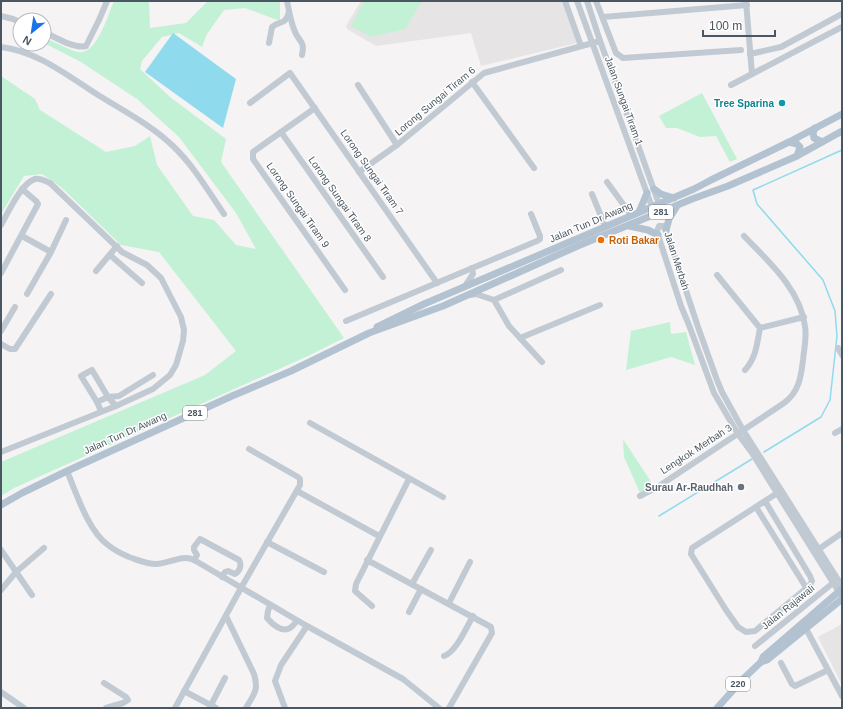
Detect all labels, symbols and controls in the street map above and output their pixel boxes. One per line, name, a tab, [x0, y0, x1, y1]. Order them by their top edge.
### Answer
north arrow	[12, 12, 52, 52]
scale bar	[703, 12, 775, 38]
text: 100 m	[709, 19, 742, 33]
text: N	[21, 33, 33, 48]
street label: Jalan Sungai Tiram 1	[603, 55, 645, 147]
street label: Lorong Sungai Tiram 6	[393, 64, 478, 138]
place label: Tree Sparina	[714, 98, 774, 109]
marker: Tree Sparina	[777, 98, 787, 108]
street label: Lorong Sungai Tiram 7	[338, 127, 406, 217]
street label: Lorong Sungai Tiram 8	[306, 154, 374, 244]
street label: Lorong Sungai Tiram 9	[264, 160, 332, 250]
street label: Jalan Tun Dr Awang	[548, 199, 634, 245]
road number: 281	[649, 205, 673, 219]
street label: Jalan Merbah	[662, 230, 692, 292]
marker: Roti Bakar	[596, 235, 606, 245]
place label: Roti Bakar	[609, 235, 659, 246]
road number: 281	[183, 406, 207, 420]
street label: Jalan Tun Dr Awang	[82, 410, 168, 456]
street label: Lengkok Merbah 3	[658, 422, 734, 476]
place label: Surau Ar-Raudhah	[645, 482, 733, 493]
marker: Surau Ar-Raudhah	[736, 482, 746, 492]
street label: Jalan Rajawali	[759, 582, 817, 632]
road number: 220	[726, 677, 750, 691]

